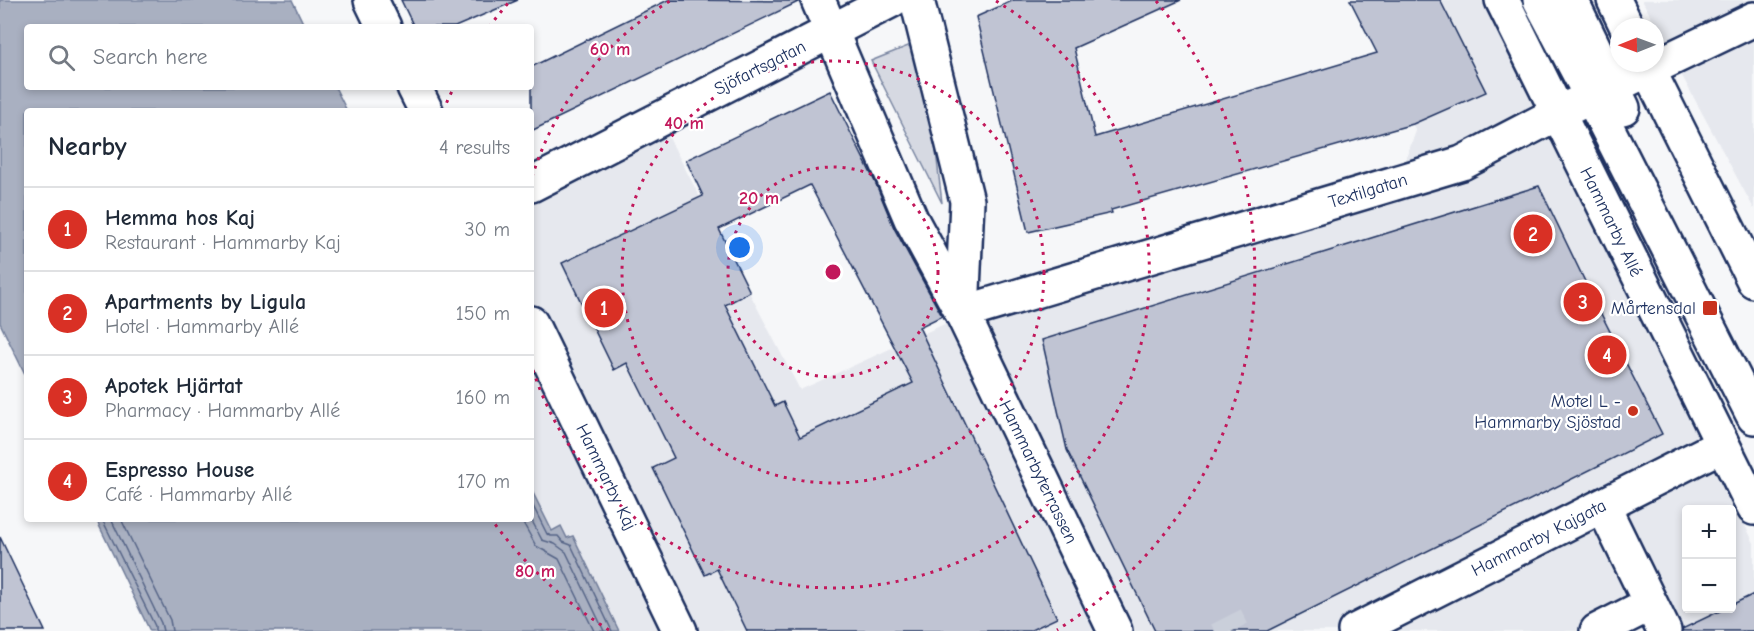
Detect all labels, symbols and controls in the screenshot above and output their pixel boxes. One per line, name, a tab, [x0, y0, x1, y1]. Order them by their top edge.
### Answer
north arrow	[1610, 18, 1664, 72]
search box	[24, 24, 534, 90]
street label: Sjöfartsgatan	[711, 36, 809, 100]
text: 60 m	[590, 39, 630, 60]
icon: search	[45, 41, 78, 74]
text: Search here	[93, 44, 208, 70]
text: 40 m	[664, 113, 704, 134]
text: Nearby	[48, 132, 127, 162]
text: 4 results	[439, 136, 510, 159]
street label: Hammarby Allé	[1575, 164, 1647, 280]
street label: Textilgatan	[1326, 169, 1410, 213]
text: 20 m	[739, 188, 779, 209]
text: Hemma hos Kaj	[105, 205, 255, 231]
pin: 2	[1514, 212, 1552, 256]
text: 1	[64, 218, 71, 241]
text: 30 m	[464, 218, 510, 241]
text: Restaurant · Hammarby Kaj	[105, 231, 341, 254]
your location	[725, 233, 754, 262]
centre of rings	[823, 262, 843, 282]
pin: 3	[1564, 280, 1602, 324]
pin: 1	[584, 286, 624, 330]
text: Apartments by Ligula	[105, 289, 306, 315]
place label: Mårtensdal	[1611, 298, 1696, 319]
marker: Mårtensdal	[1701, 299, 1719, 317]
text: 2	[63, 302, 72, 325]
text: 150 m	[456, 302, 510, 325]
text: Hotel · Hammarby Allé	[105, 315, 299, 338]
pin: 4	[1588, 332, 1626, 378]
text: Apotek Hjärtat	[105, 373, 243, 399]
text: 3	[63, 386, 72, 409]
text: 160 m	[456, 386, 510, 409]
place label: Motel L - Hammarby Sjöstad	[1474, 391, 1621, 433]
street label: Hammarbyterrassen	[994, 397, 1082, 547]
text: Pharmacy · Hammarby Allé	[105, 399, 340, 422]
marker: Motel L - Hammarby Sjöstad	[1626, 404, 1640, 418]
street label: Hammarby Kaj	[571, 420, 641, 534]
text: Espresso House	[105, 457, 254, 483]
text: 4	[63, 470, 72, 493]
text: 170 m	[457, 470, 510, 493]
text: Café · Hammarby Allé	[105, 483, 292, 506]
street label: Hammarby Kajgata	[1468, 495, 1610, 581]
map controls	[1682, 505, 1736, 613]
button: +	[1682, 505, 1736, 559]
button: −	[1682, 559, 1736, 613]
text: 80 m	[515, 561, 555, 582]

